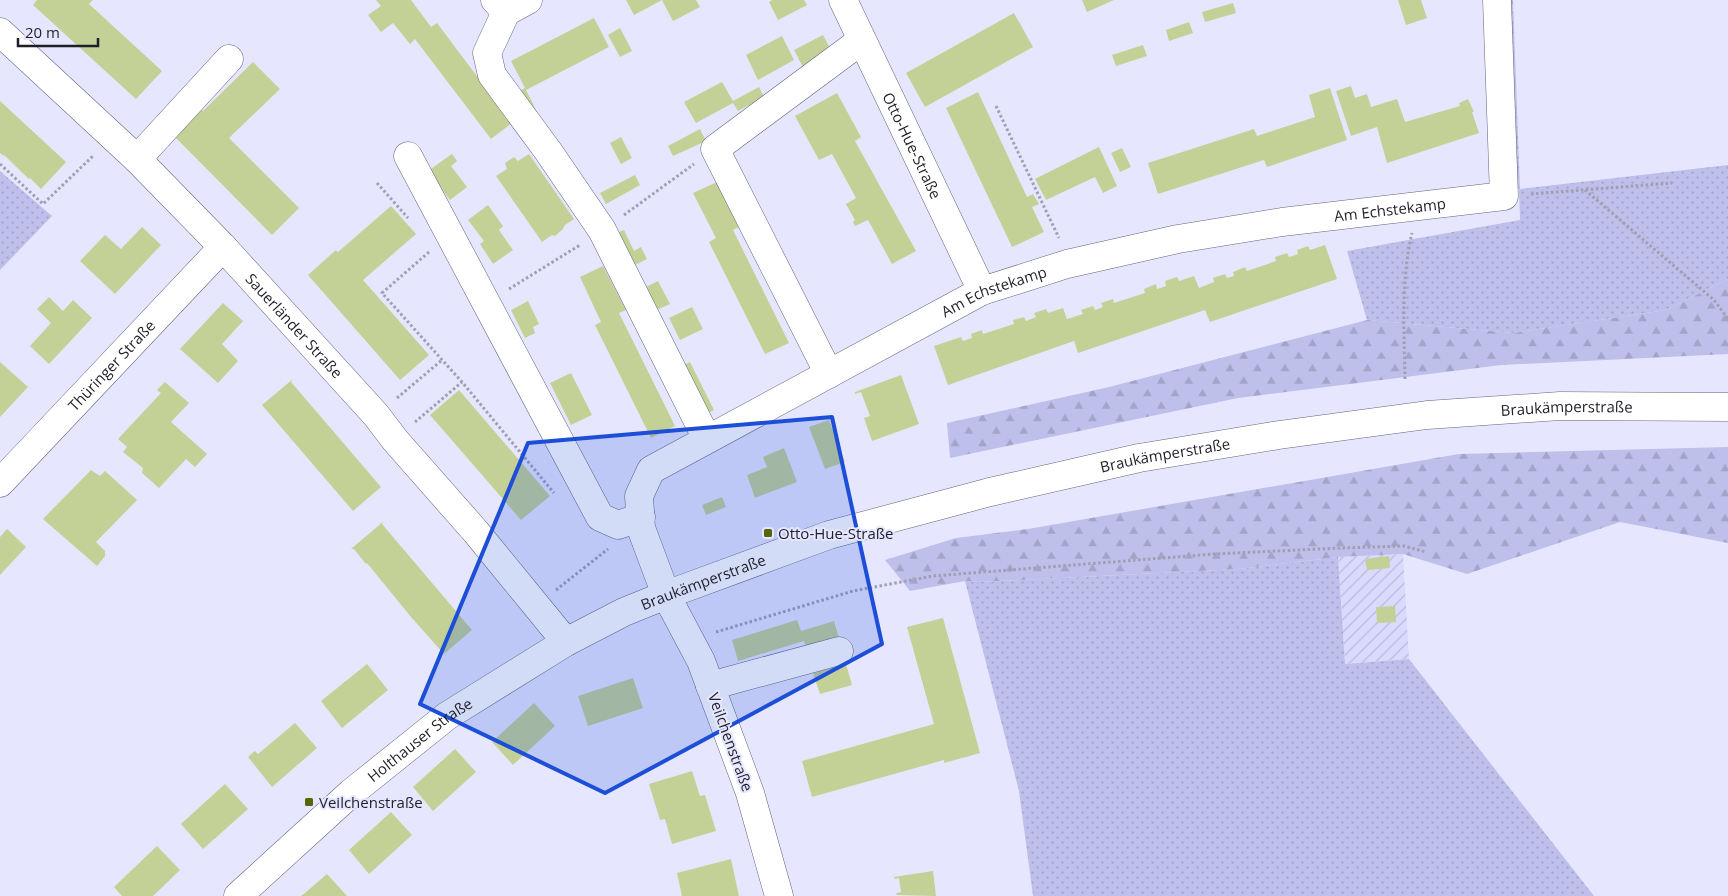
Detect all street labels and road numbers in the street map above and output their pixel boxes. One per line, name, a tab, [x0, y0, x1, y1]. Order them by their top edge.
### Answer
street label: Otto-Hue-Straße	[878, 89, 946, 202]
street label: Am Echstekamp	[1333, 193, 1447, 226]
street label: Am Echstekamp	[938, 261, 1049, 321]
street label: Sauerländer Straße	[242, 269, 347, 382]
street label: Thüringer Straße	[63, 315, 159, 415]
street label: Braukämperstraße	[1500, 396, 1633, 420]
street label: Braukämperstraße	[1098, 433, 1232, 477]
street label: Braukämperstraße	[637, 549, 768, 614]
street label: Veilchenstraße	[704, 690, 758, 794]
street label: Holthauser Straße	[363, 693, 476, 786]

